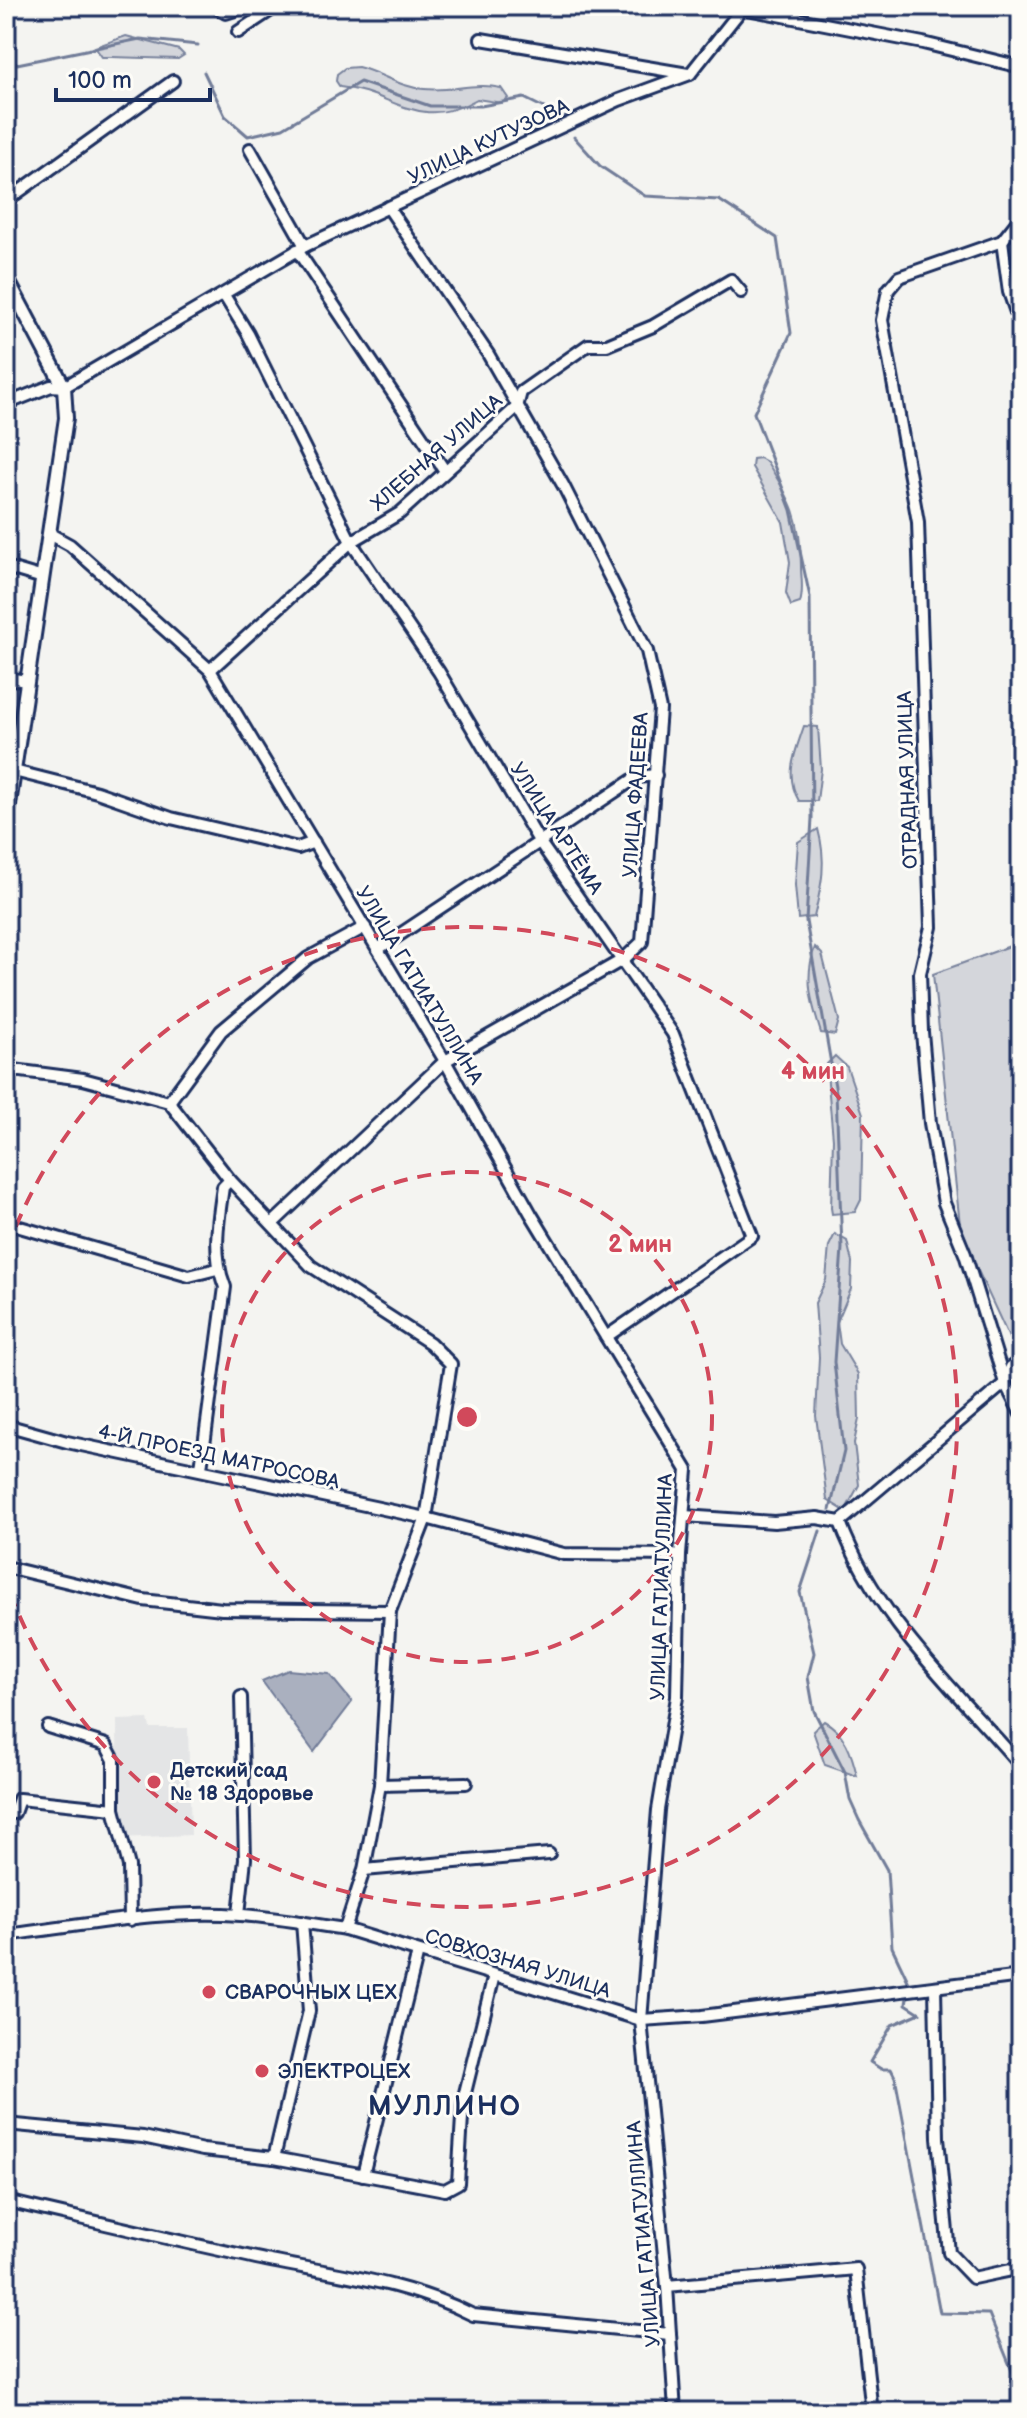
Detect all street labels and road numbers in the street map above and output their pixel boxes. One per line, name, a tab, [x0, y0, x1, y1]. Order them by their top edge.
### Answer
street label: УЛИЦА КУТУЗОВА	[404, 94, 574, 190]
street label: ХЛЕБНАЯ УЛИЦА	[366, 389, 508, 516]
street label: ОТРАДНАЯ УЛИЦА	[893, 690, 923, 869]
street label: УЛИЦА ФАДЕЕВА	[618, 711, 654, 879]
street label: УЛИЦА АРТЁМА	[505, 758, 609, 900]
street label: УЛИЦА ГАТИАТУЛЛИНА	[350, 882, 488, 1090]
street label: 4-Й ПРОЕЗД МАТРОСОВА	[96, 1420, 343, 1494]
street label: УЛИЦА ГАТИАТУЛЛИНА	[646, 1472, 678, 1701]
street label: СОВХОЗНАЯ УЛИЦА	[422, 1924, 614, 2004]
street label: УЛИЦА ГАТИАТУЛЛИНА	[622, 2119, 666, 2348]

